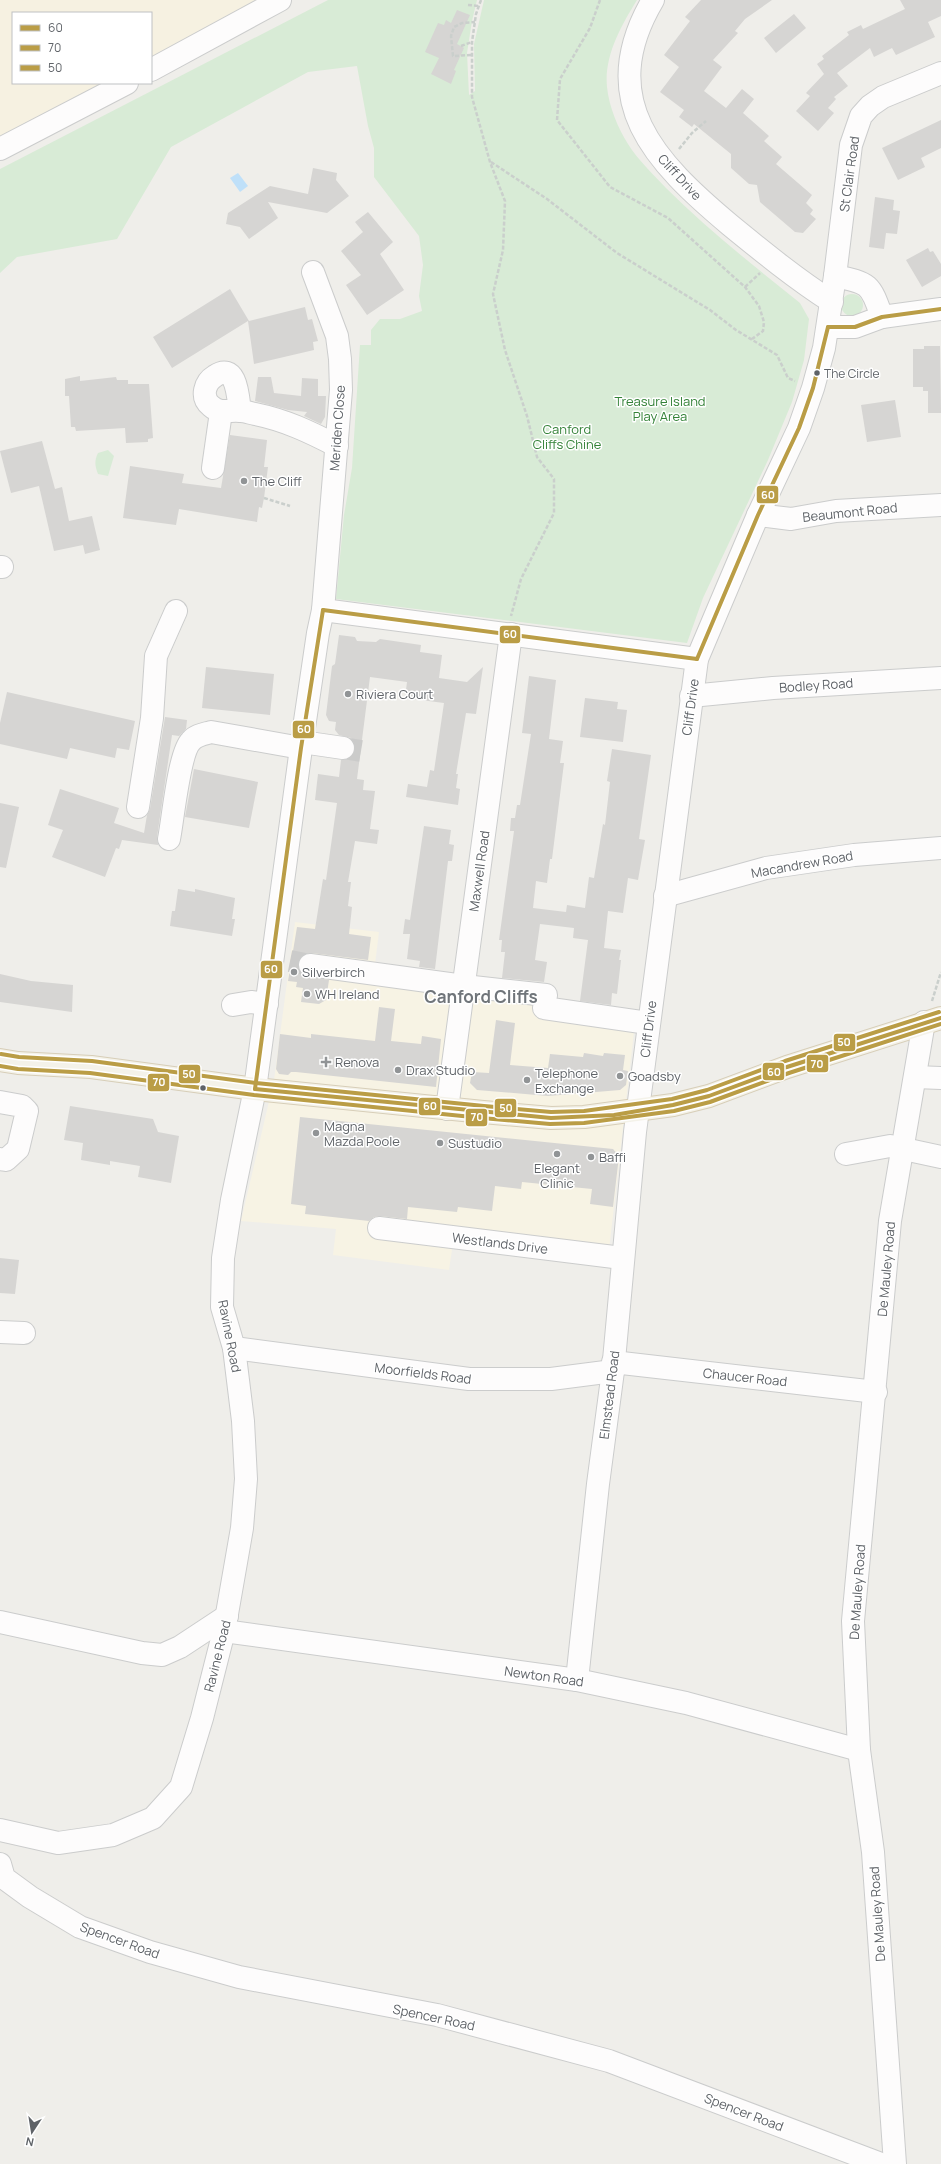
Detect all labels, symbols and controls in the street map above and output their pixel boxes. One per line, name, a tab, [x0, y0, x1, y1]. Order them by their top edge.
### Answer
legend	[12, 12, 152, 84]
text: 60	[48, 19, 63, 36]
text: 70	[48, 39, 61, 56]
text: 50	[48, 59, 62, 76]
street label: St Clair Road	[835, 135, 863, 213]
street label: Cliff Drive	[654, 150, 706, 204]
place label: The Circle	[824, 365, 880, 382]
marker: The Circle	[812, 368, 822, 378]
street label: Meriden Close	[325, 384, 349, 472]
park label: Treasure Island Play Area	[614, 392, 706, 425]
park label: Canford Cliffs Chine	[533, 420, 602, 453]
place label: The Cliff	[252, 472, 302, 490]
marker: The Cliff	[239, 476, 249, 486]
line badge: 60	[756, 485, 779, 504]
text: 60	[761, 487, 775, 502]
street label: Beaumont Road	[802, 498, 898, 526]
line badge: 60	[499, 625, 521, 644]
text: 60	[503, 626, 517, 641]
street label: Bodley Road	[778, 673, 854, 697]
street label: Cliff Drive	[677, 677, 703, 736]
place label: Riviera Court	[356, 685, 433, 703]
marker: Riviera Court	[343, 689, 353, 699]
line badge: 60	[292, 720, 315, 739]
text: 60	[297, 721, 311, 736]
street label: Maxwell Road	[464, 829, 494, 913]
street label: Macandrew Road	[750, 846, 854, 882]
line badge: 60	[260, 960, 283, 979]
text: 60	[264, 961, 278, 976]
place label: Silverbirch	[302, 963, 365, 981]
marker: Silverbirch	[289, 967, 299, 977]
place label: WH Ireland	[315, 985, 380, 1003]
district label: Canford Cliffs	[424, 985, 538, 1008]
marker: WH Ireland	[302, 989, 312, 999]
street label: Cliff Drive	[636, 999, 660, 1058]
line badge: 50	[833, 1033, 856, 1052]
text: 50	[837, 1034, 851, 1049]
place label: Renova	[335, 1053, 379, 1071]
line badge: 70	[806, 1054, 829, 1073]
marker: Renova	[320, 1056, 332, 1068]
text: 70	[810, 1056, 824, 1071]
place label: Drax Studio	[406, 1061, 476, 1079]
line badge: 60	[762, 1062, 785, 1081]
line badge: 50	[178, 1064, 201, 1084]
place label: Telephone Exchange	[535, 1064, 599, 1097]
text: 60	[767, 1064, 781, 1079]
marker: Drax Studio	[393, 1065, 403, 1075]
text: 50	[182, 1066, 196, 1081]
place label: Goadsby	[628, 1067, 681, 1085]
marker: Goadsby	[615, 1071, 625, 1081]
line badge: 70	[147, 1073, 170, 1092]
text: 70	[152, 1074, 166, 1089]
marker: Telephone Exchange	[522, 1075, 532, 1085]
unlabelled marker	[198, 1083, 208, 1093]
line badge: 60	[418, 1097, 441, 1116]
text: 60	[423, 1098, 437, 1113]
line badge: 50	[494, 1098, 517, 1118]
text: 50	[499, 1100, 513, 1115]
line badge: 70	[465, 1108, 488, 1127]
text: 70	[470, 1109, 484, 1124]
place label: Magna Mazda Poole	[324, 1117, 400, 1150]
marker: Magna Mazda Poole	[311, 1128, 321, 1138]
place label: Sustudio	[448, 1134, 502, 1152]
marker: Sustudio	[435, 1138, 445, 1148]
place label: Baffi	[599, 1148, 626, 1166]
marker: Elegant Clinic	[552, 1149, 562, 1159]
marker: Baffi	[586, 1152, 596, 1162]
place label: Elegant Clinic	[534, 1159, 580, 1192]
street label: De Mauley Road	[873, 1221, 899, 1317]
street label: Westlands Drive	[451, 1228, 549, 1258]
street label: Ravine Road	[214, 1298, 246, 1374]
street label: Elmstead Road	[595, 1350, 623, 1440]
street label: Moorfields Road	[374, 1358, 472, 1388]
street label: Chaucer Road	[702, 1364, 788, 1390]
street label: De Mauley Road	[845, 1544, 869, 1640]
street label: Ravine Road	[199, 1618, 235, 1694]
street label: Newton Road	[503, 1662, 585, 1690]
street label: De Mauley Road	[865, 1866, 889, 1962]
street label: Spencer Road	[78, 1917, 162, 1963]
street label: Spencer Road	[391, 2000, 477, 2034]
street label: Spencer Road	[702, 2089, 786, 2135]
north arrow	[12, 2112, 52, 2152]
text: N	[24, 2134, 35, 2150]

